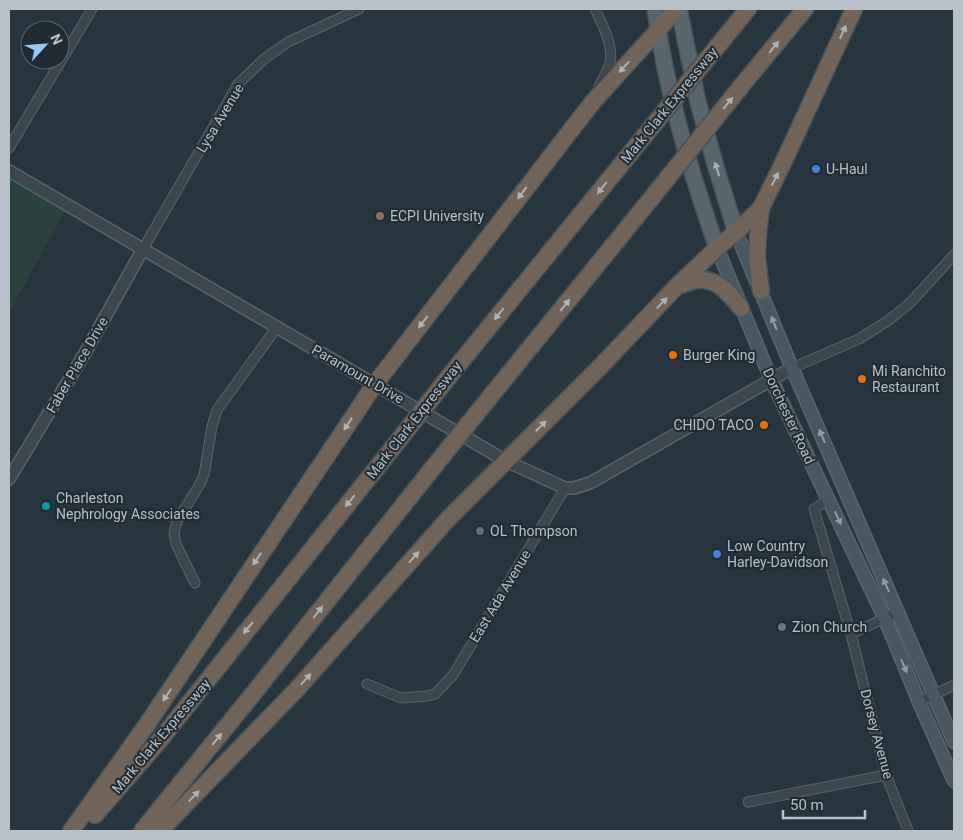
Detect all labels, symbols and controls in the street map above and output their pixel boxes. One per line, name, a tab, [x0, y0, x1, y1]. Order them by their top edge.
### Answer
north arrow	[20, 20, 70, 70]
one-way arrow	[840, 25, 848, 39]
text: N	[47, 31, 66, 47]
one-way arrow	[768, 40, 779, 53]
street label: Mark Clark Expressway	[617, 44, 721, 166]
one-way arrow	[619, 60, 630, 73]
street label: Lysa Avenue	[193, 81, 247, 155]
one-way arrow	[723, 96, 734, 109]
one-way arrow	[712, 161, 720, 176]
place label: U-Haul	[826, 161, 868, 177]
marker: U-Haul	[810, 163, 822, 175]
one-way arrow	[771, 172, 779, 186]
one-way arrow	[596, 181, 607, 194]
one-way arrow	[517, 186, 528, 199]
place label: ECPI University	[390, 208, 484, 224]
marker: ECPI University	[374, 210, 386, 222]
one-way arrow	[656, 297, 668, 309]
one-way arrow	[559, 299, 571, 311]
one-way arrow	[494, 307, 505, 320]
street label: Faber Place Drive	[43, 314, 111, 416]
one-way arrow	[418, 315, 428, 328]
one-way arrow	[770, 315, 777, 330]
street label: Paramount Drive	[309, 341, 407, 407]
place label: Burger King	[683, 347, 755, 363]
marker: Burger King	[667, 349, 679, 361]
street label: Mark Clark Expressway	[363, 358, 465, 482]
place label: Mi Ranchito Restaurant	[872, 363, 946, 395]
street label: Dorchester Road	[760, 366, 818, 466]
marker: Mi Ranchito Restaurant	[856, 373, 868, 385]
place label: CHIDO TACO	[673, 417, 754, 433]
one-way arrow	[343, 418, 353, 431]
marker: CHIDO TACO	[758, 419, 770, 431]
one-way arrow	[535, 420, 547, 432]
one-way arrow	[817, 429, 825, 443]
place label: Charleston Nephrology Associates	[56, 490, 200, 522]
one-way arrow	[344, 495, 355, 508]
marker: Charleston Nephrology Associates	[40, 500, 52, 512]
one-way arrow	[834, 511, 842, 525]
place label: OL Thompson	[490, 523, 578, 539]
marker: OL Thompson	[474, 525, 486, 537]
place label: Low Country Harley-Davidson	[727, 538, 828, 570]
street label: East Ada Avenue	[466, 547, 534, 645]
marker: Low Country Harley-Davidson	[711, 548, 723, 560]
one-way arrow	[408, 552, 420, 564]
one-way arrow	[252, 553, 262, 566]
one-way arrow	[882, 578, 890, 592]
one-way arrow	[313, 606, 324, 619]
place label: Zion Church	[792, 619, 867, 635]
marker: Zion Church	[776, 621, 788, 633]
one-way arrow	[243, 622, 254, 635]
one-way arrow	[901, 659, 909, 673]
one-way arrow	[300, 673, 312, 685]
street label: Mark Clark Expressway	[108, 675, 214, 796]
street label: Dorsey Avenue	[857, 687, 897, 781]
one-way arrow	[162, 688, 172, 701]
one-way arrow	[211, 733, 222, 746]
scale bar	[783, 788, 866, 820]
one-way arrow	[188, 791, 200, 803]
text: 50 m	[790, 796, 824, 814]

